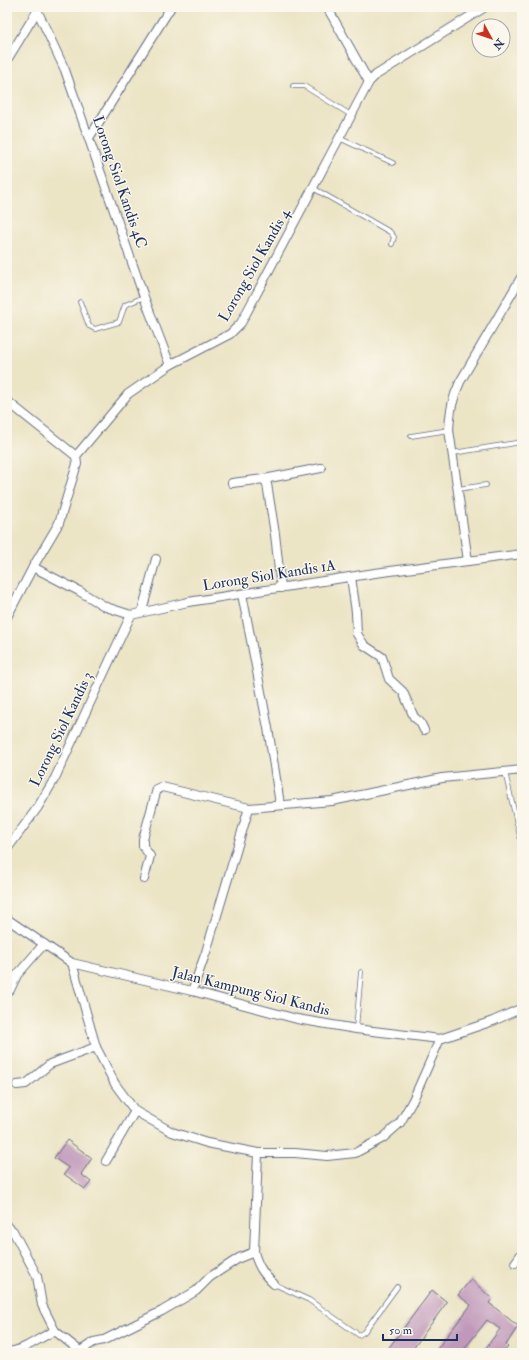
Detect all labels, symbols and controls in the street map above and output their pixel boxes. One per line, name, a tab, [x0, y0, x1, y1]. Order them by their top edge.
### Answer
north arrow	[471, 18, 511, 58]
text: N	[489, 35, 507, 53]
street label: Lorong Siol Kandis 4C	[88, 114, 151, 251]
street label: Lorong Siol Kandis 4	[214, 204, 295, 325]
street label: Lorong Siol Kandis 1A	[201, 556, 337, 595]
street label: Lorong Siol Kandis 3	[25, 669, 97, 790]
street label: Jalan Kampung Siol Kandis	[169, 962, 332, 1021]
scale bar	[383, 1316, 457, 1342]
text: 50 m	[389, 1323, 413, 1338]

